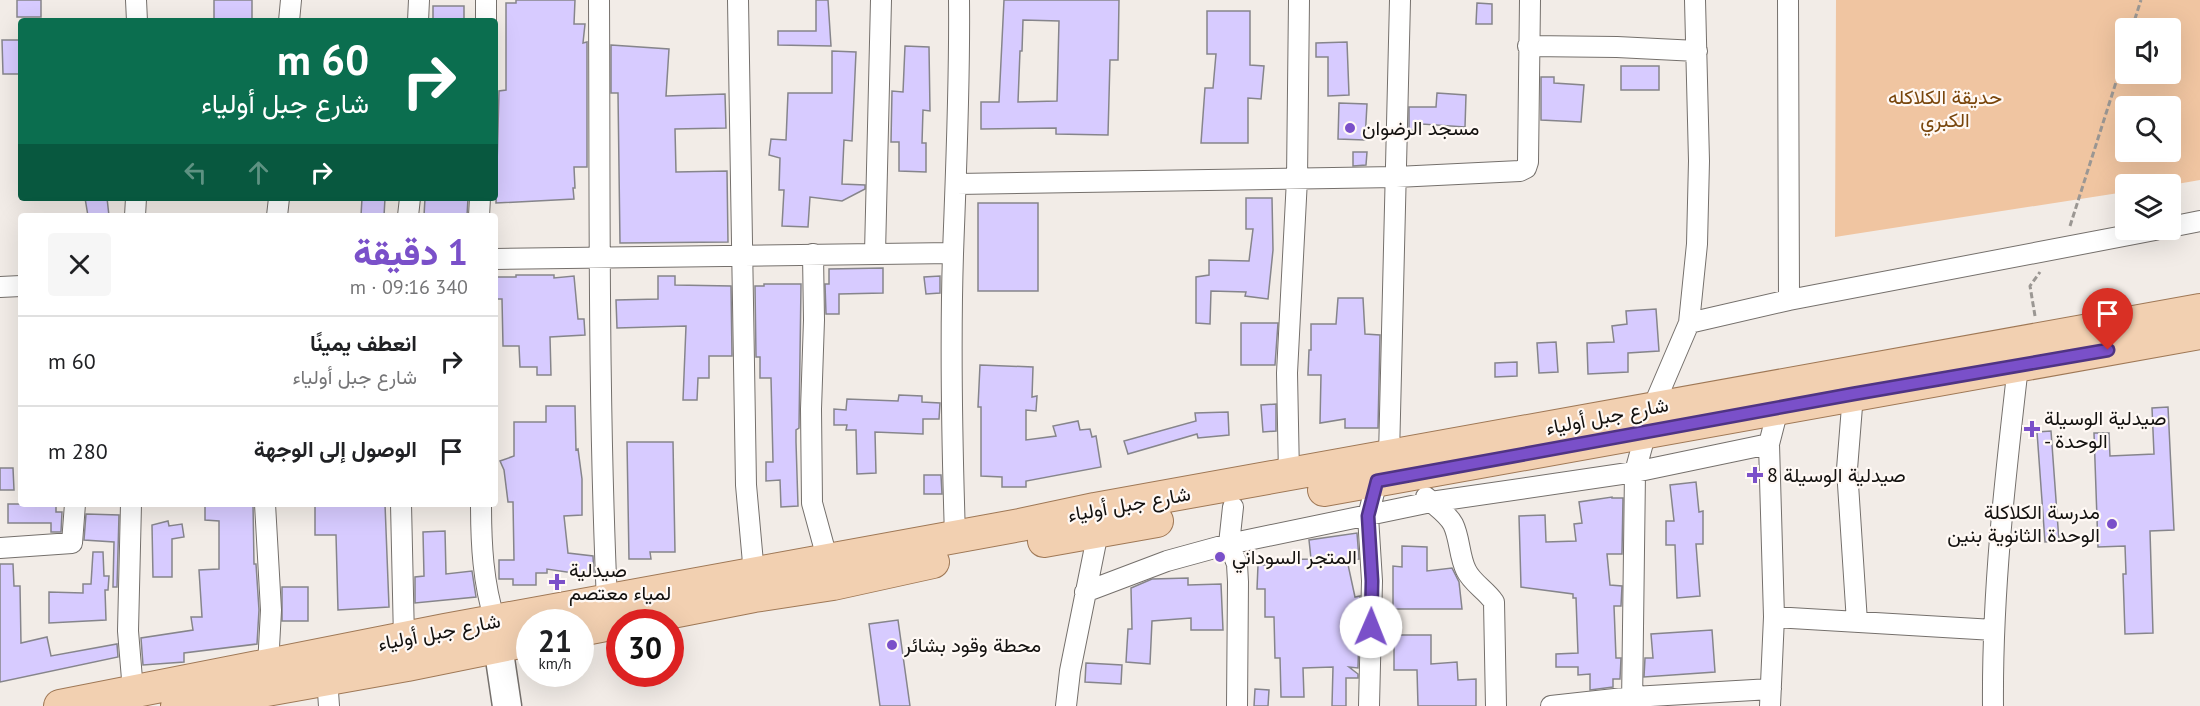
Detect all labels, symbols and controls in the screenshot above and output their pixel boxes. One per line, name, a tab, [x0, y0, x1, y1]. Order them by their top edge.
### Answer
map controls	[2115, 18, 2181, 240]
button: sound	[2115, 18, 2181, 84]
text: 60 m	[277, 32, 369, 87]
icon: right	[390, 42, 468, 120]
park label: حديقة الكلاكله الكبري	[1888, 84, 2002, 137]
text: شارع جبل أولياء	[201, 86, 369, 120]
button: search	[2115, 96, 2181, 162]
place label: مسجد الرضوان	[1362, 115, 1480, 141]
marker: مسجد الرضوان	[1343, 121, 1357, 135]
icon: left	[179, 156, 212, 189]
icon: ahead	[242, 156, 275, 189]
icon: right	[305, 156, 338, 189]
button: layers	[2115, 174, 2181, 240]
text: 1 دقيقة	[353, 228, 468, 275]
button: close	[48, 233, 111, 296]
text: 340 m · 09:16	[350, 274, 468, 300]
pin	[2082, 288, 2133, 350]
icon: arrive	[2091, 297, 2124, 330]
text: انعطف يمينًا	[310, 329, 417, 357]
icon: right	[435, 345, 468, 378]
text: 60 m	[48, 347, 96, 375]
text: شارع جبل أولياء	[292, 364, 417, 390]
street label: شارع جبل أولياء	[1543, 391, 1671, 442]
place label: صيدلية الوسيلة - الوحدة	[2044, 405, 2166, 454]
marker: صيدلية الوسيلة - الوحدة	[2025, 422, 2039, 436]
text: الوصول إلى الوجهة	[254, 435, 417, 463]
icon: arrive	[435, 435, 468, 468]
text: 280 m	[48, 437, 108, 465]
place label: صيدلية الوسيلة 8	[1767, 462, 1906, 488]
marker: صيدلية الوسيلة 8	[1748, 468, 1762, 482]
street label: شارع جبل أولياء	[1065, 480, 1193, 529]
place label: مدرسة الكلاكلة الوحدة الثانوية بنين	[1947, 499, 2100, 548]
marker: مدرسة الكلاكلة الوحدة الثانوية بنين	[2105, 517, 2119, 531]
place label: المتجر السوداني	[1232, 544, 1357, 574]
marker: المتجر السوداني	[1213, 550, 1227, 564]
place label: صيدلية لمياء معتصم	[569, 557, 671, 606]
marker: صيدلية لمياء معتصم	[550, 575, 564, 589]
position arrow	[1339, 595, 1403, 659]
street label: شارع جبل أولياء	[375, 607, 503, 658]
speed limit sign: 30	[606, 609, 684, 687]
text: 21	[538, 621, 572, 660]
place label: محطة وقود بشائر	[903, 632, 1041, 658]
marker: محطة وقود بشائر	[885, 638, 899, 652]
text: km/h	[539, 654, 571, 673]

